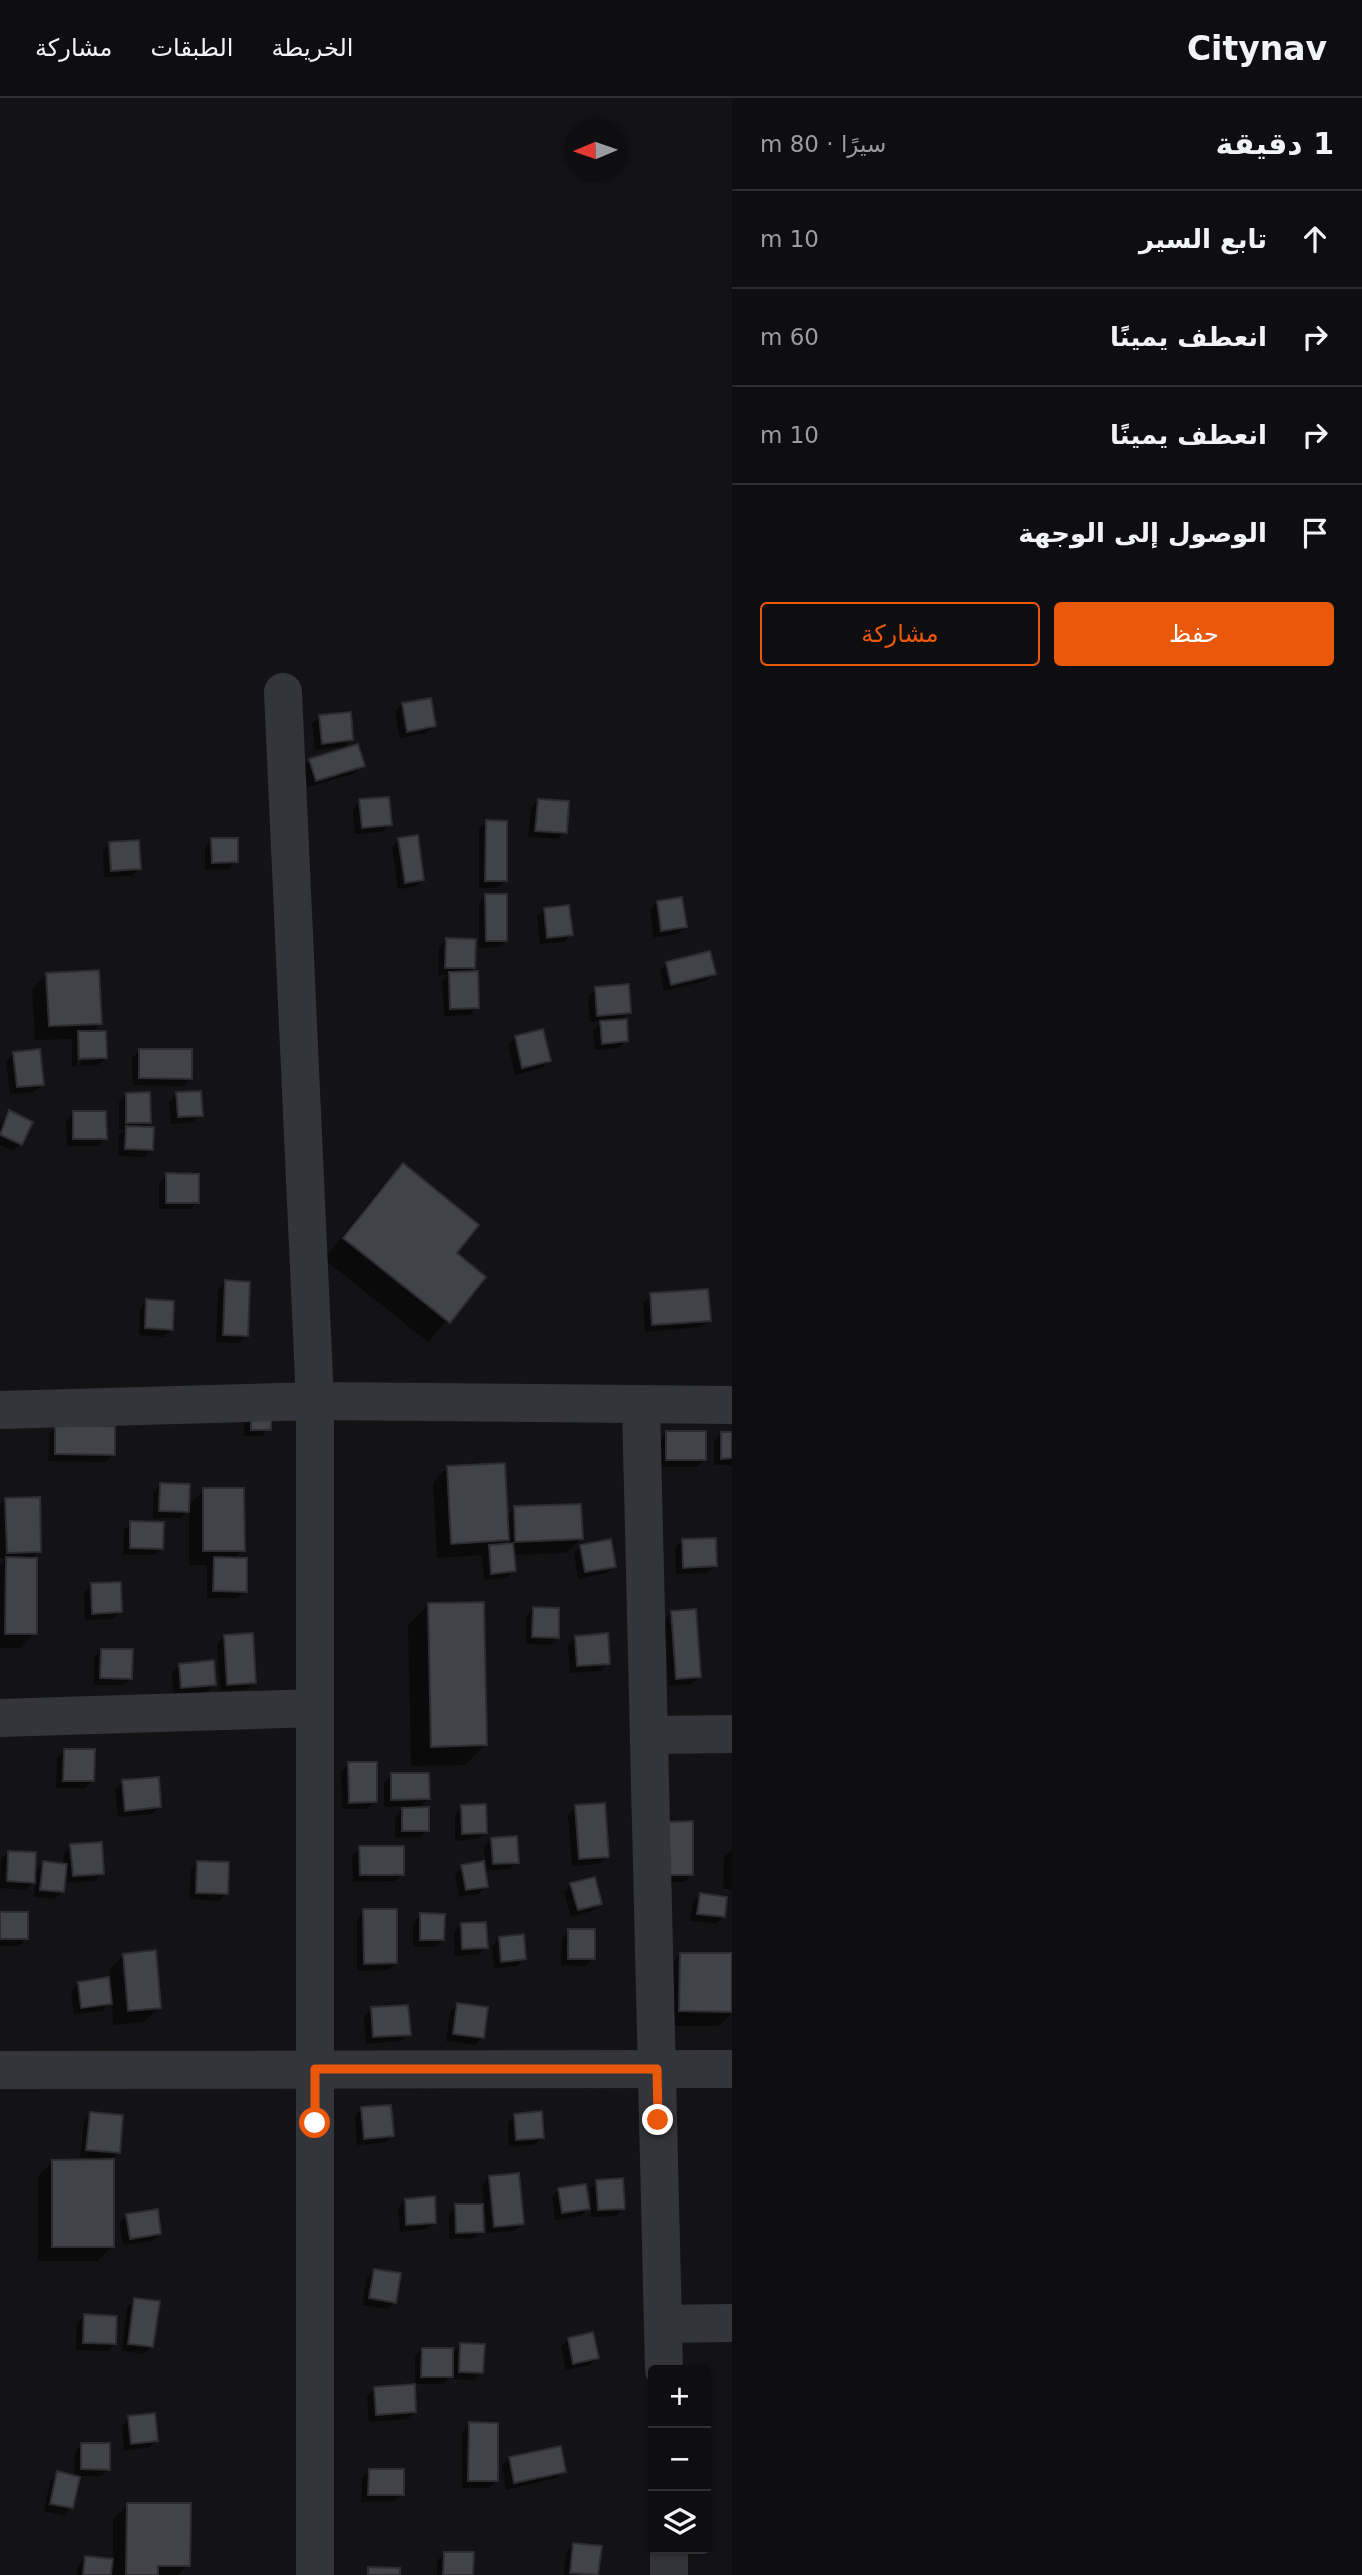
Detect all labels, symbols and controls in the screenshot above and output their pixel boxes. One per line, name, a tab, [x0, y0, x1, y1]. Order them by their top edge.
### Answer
text: Citynav	[1187, 29, 1327, 68]
text: مشاركة	[35, 34, 112, 62]
text: الطبقات	[150, 34, 233, 62]
text: الخريطة	[271, 34, 353, 62]
north arrow	[564, 119, 627, 182]
text: 1 دقيقة	[1216, 126, 1334, 161]
text: سيرًا · 80 m	[760, 131, 886, 157]
icon: ahead	[1296, 220, 1334, 258]
text: تابع السير	[1139, 224, 1267, 254]
text: 10 m	[760, 226, 819, 252]
icon: right	[1296, 318, 1334, 356]
text: انعطف يمينًا	[1110, 322, 1267, 352]
text: 60 m	[760, 324, 819, 350]
icon: right	[1296, 416, 1334, 454]
text: انعطف يمينًا	[1110, 420, 1267, 450]
text: 10 m	[760, 422, 819, 448]
icon: arrive	[1296, 514, 1334, 552]
text: الوصول إلى الوجهة	[1018, 518, 1267, 548]
button: مشاركة	[760, 602, 1040, 666]
button: حفظ	[1054, 602, 1334, 666]
route end	[642, 2104, 673, 2135]
route start	[299, 2107, 330, 2138]
map controls	[648, 2365, 711, 2554]
button: +	[648, 2365, 711, 2428]
button: −	[648, 2428, 711, 2491]
button: layers	[648, 2491, 711, 2554]

